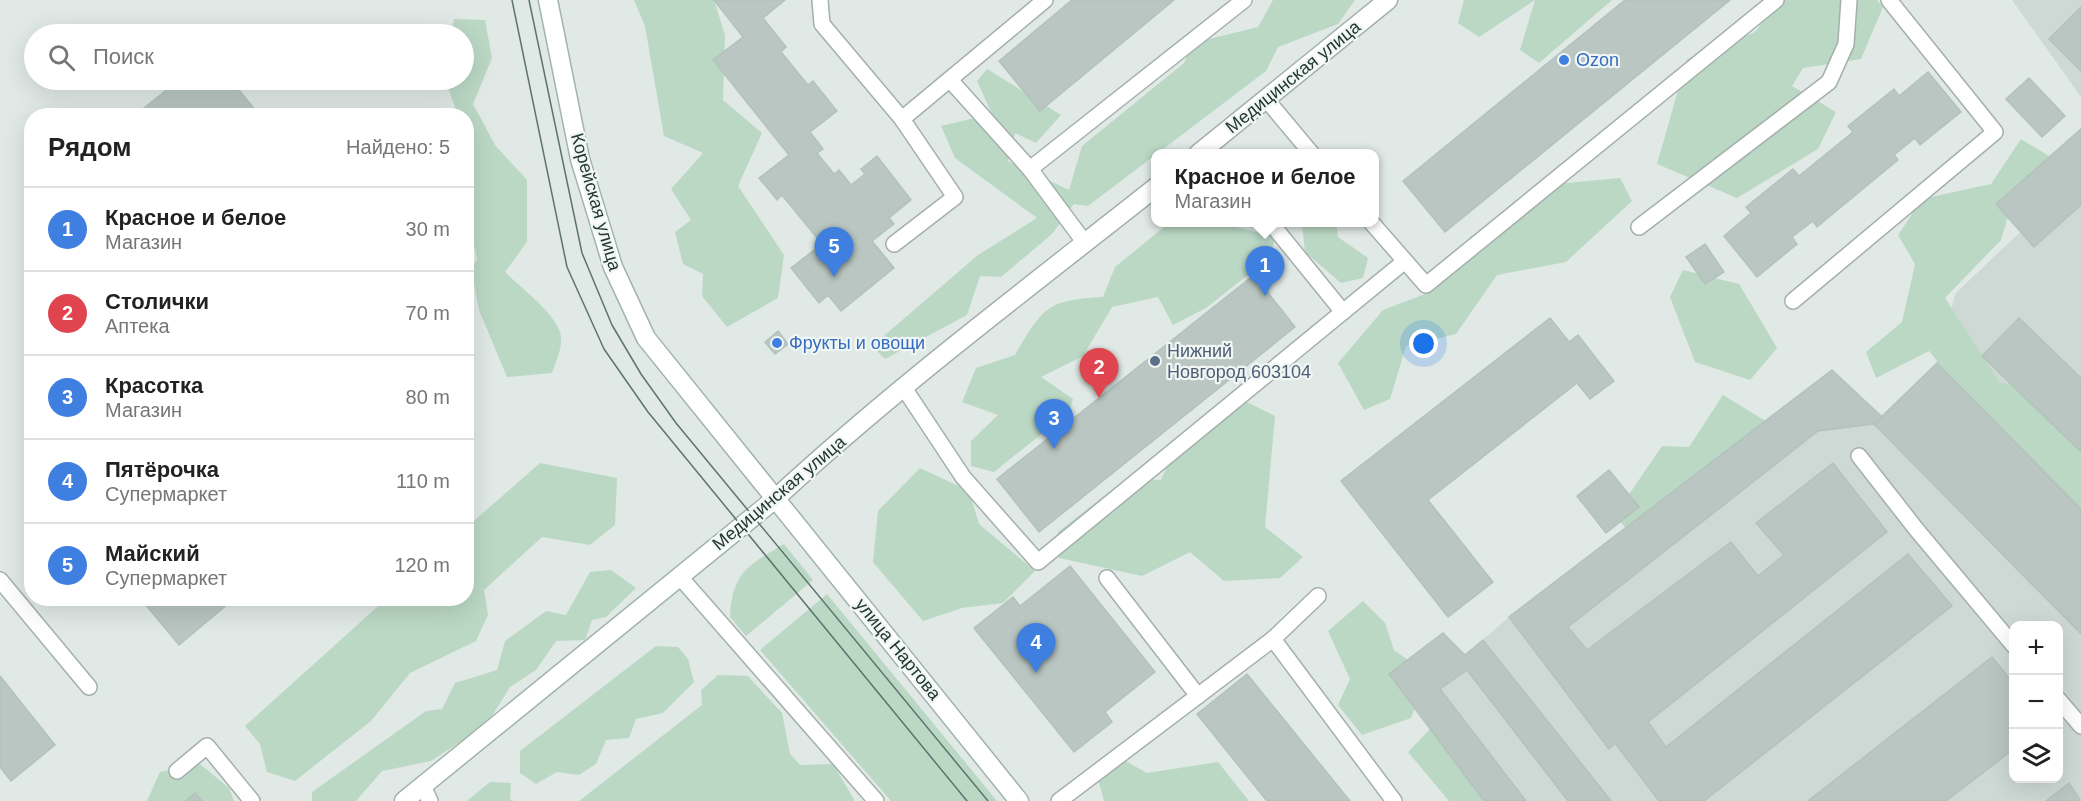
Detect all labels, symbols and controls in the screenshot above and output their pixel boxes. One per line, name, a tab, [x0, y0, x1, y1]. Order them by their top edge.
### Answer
street label: Медицинская улица	[1222, 16, 1365, 137]
search box	[24, 24, 474, 90]
icon: search	[45, 41, 78, 74]
text: Поиск	[93, 44, 154, 69]
place label: Ozon	[1576, 50, 1619, 70]
marker: Ozon	[1557, 53, 1571, 67]
street label: Корейская улица	[567, 131, 625, 274]
text: Рядом	[48, 132, 131, 162]
text: Найдено: 5	[346, 136, 450, 158]
popup	[1151, 149, 1379, 227]
text: Красное и белое	[1174, 164, 1356, 189]
text: Магазин	[1174, 190, 1252, 212]
text: Красное и белое	[105, 205, 286, 230]
text: 1	[62, 218, 73, 240]
text: 30 m	[406, 218, 450, 240]
pin: 5	[814, 228, 854, 277]
text: Магазин	[105, 231, 182, 253]
pin: 1	[1246, 246, 1284, 296]
text: Столички	[105, 289, 209, 314]
text: 2	[62, 302, 73, 324]
text: 70 m	[406, 302, 450, 324]
text: Аптека	[105, 315, 170, 337]
your location	[1409, 329, 1438, 358]
place label: Фрукты и овощи	[789, 333, 925, 353]
marker: Фрукты и овощи	[770, 336, 784, 350]
place label: Нижний Новгород 603104	[1167, 341, 1311, 382]
pin: 2	[1080, 348, 1118, 398]
marker: Нижний Новгород 603104	[1148, 354, 1162, 368]
text: Красотка	[105, 373, 203, 398]
text: 3	[62, 386, 73, 408]
text: 80 m	[406, 386, 450, 408]
text: Магазин	[105, 399, 182, 421]
pin: 3	[1034, 400, 1074, 449]
street label: Медицинская улица	[709, 431, 850, 554]
text: Пятёрочка	[105, 457, 219, 482]
text: 4	[62, 470, 73, 492]
text: 110 m	[396, 470, 450, 492]
text: Супермаркет	[105, 483, 227, 505]
text: Майский	[105, 541, 200, 566]
text: 5	[62, 554, 73, 576]
text: 120 m	[394, 554, 450, 576]
text: Супермаркет	[105, 567, 227, 589]
street label: улица Нартова	[851, 594, 946, 704]
map controls	[2009, 621, 2063, 783]
button: +	[2009, 621, 2063, 675]
pin: 4	[1016, 624, 1056, 673]
button: −	[2009, 675, 2063, 729]
button: layers	[2009, 729, 2063, 783]

